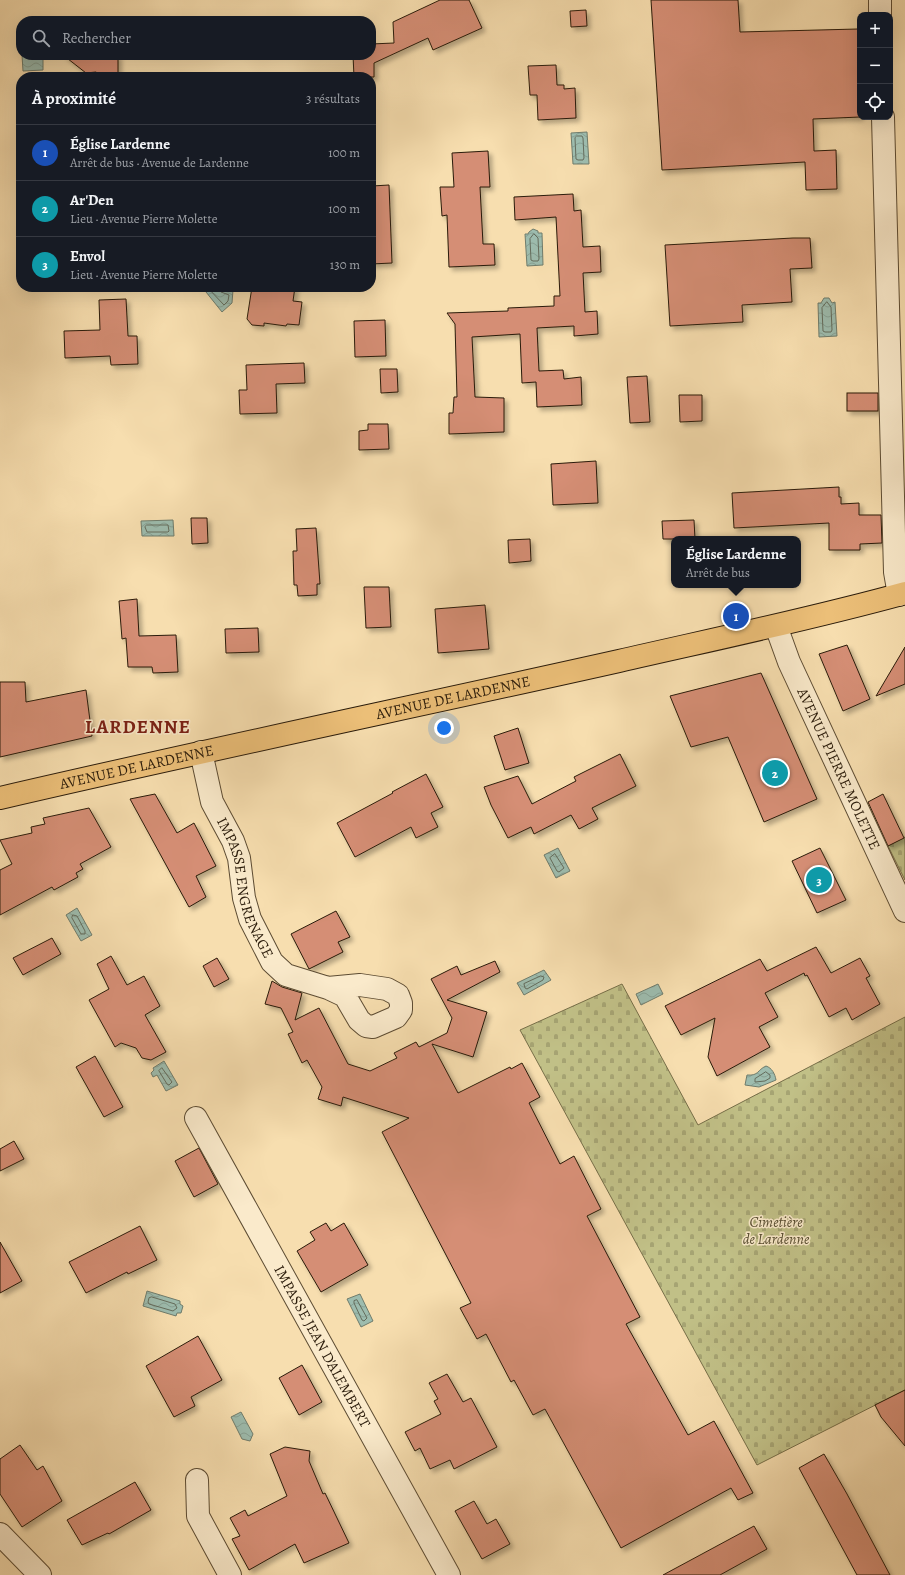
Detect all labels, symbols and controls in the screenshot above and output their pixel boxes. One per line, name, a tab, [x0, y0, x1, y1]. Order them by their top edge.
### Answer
map controls	[857, 12, 893, 120]
button: +	[857, 12, 893, 48]
search box	[16, 16, 376, 60]
icon: search	[30, 27, 52, 49]
text: Rechercher	[62, 28, 131, 48]
button: −	[857, 48, 893, 84]
button: locate	[857, 84, 893, 120]
text: À proximité	[32, 87, 116, 110]
text: 3 résultats	[306, 90, 360, 107]
text: Église Lardenne	[70, 134, 170, 154]
text: 1	[43, 144, 47, 161]
text: 100 m	[328, 144, 360, 161]
text: Arrêt de bus · Avenue de Lardenne	[70, 154, 249, 171]
text: Ar'Den	[70, 190, 114, 210]
text: 2	[42, 200, 48, 217]
text: 100 m	[328, 200, 360, 217]
text: Lieu · Avenue Pierre Molette	[70, 210, 218, 227]
text: Envol	[70, 246, 105, 266]
text: 3	[42, 256, 48, 273]
text: 130 m	[330, 256, 360, 273]
text: Lieu · Avenue Pierre Molette	[70, 266, 218, 283]
popup	[671, 536, 801, 588]
text: Église Lardenne	[686, 544, 786, 564]
text: Arrêt de bus	[686, 564, 750, 581]
pin: 1	[723, 601, 749, 631]
street label: AVENUE DE LARDENNE	[373, 671, 532, 724]
street label: AVENUE PIERRE MOLETTE	[792, 684, 885, 853]
district label: LARDENNE	[85, 714, 191, 740]
your location	[434, 718, 454, 738]
street label: AVENUE DE LARDENNE	[57, 740, 215, 794]
pin: 2	[762, 758, 788, 788]
street label: IMPASSE ENGRENAGE	[212, 814, 278, 961]
pin: 3	[806, 865, 832, 895]
park label: Cimetière de Lardenne	[743, 1212, 810, 1249]
street label: IMPASSE JEAN D'ALEMBERT	[269, 1262, 376, 1432]

